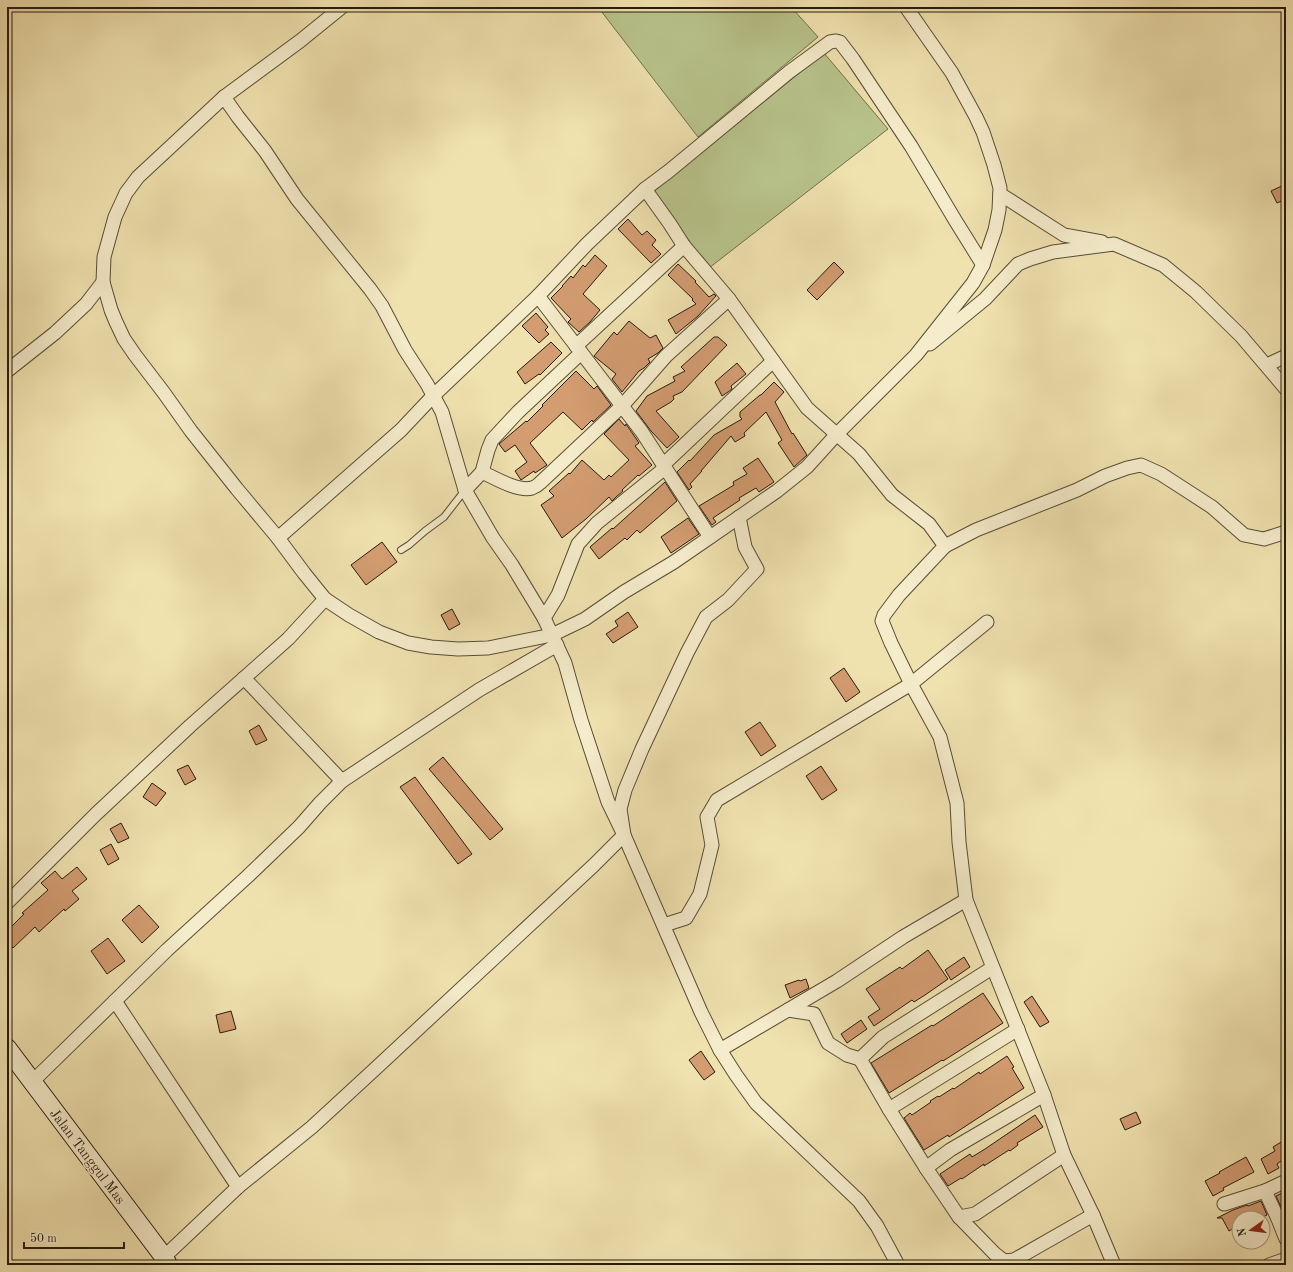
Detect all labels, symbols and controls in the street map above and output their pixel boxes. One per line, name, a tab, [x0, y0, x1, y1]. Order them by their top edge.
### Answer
street label: Jalan Tanggul Mas	[47, 1106, 128, 1207]
north arrow	[1231, 1210, 1271, 1250]
scale bar	[24, 1224, 124, 1250]
text: N	[1236, 1226, 1249, 1237]
text: 50 m	[30, 1232, 57, 1245]

